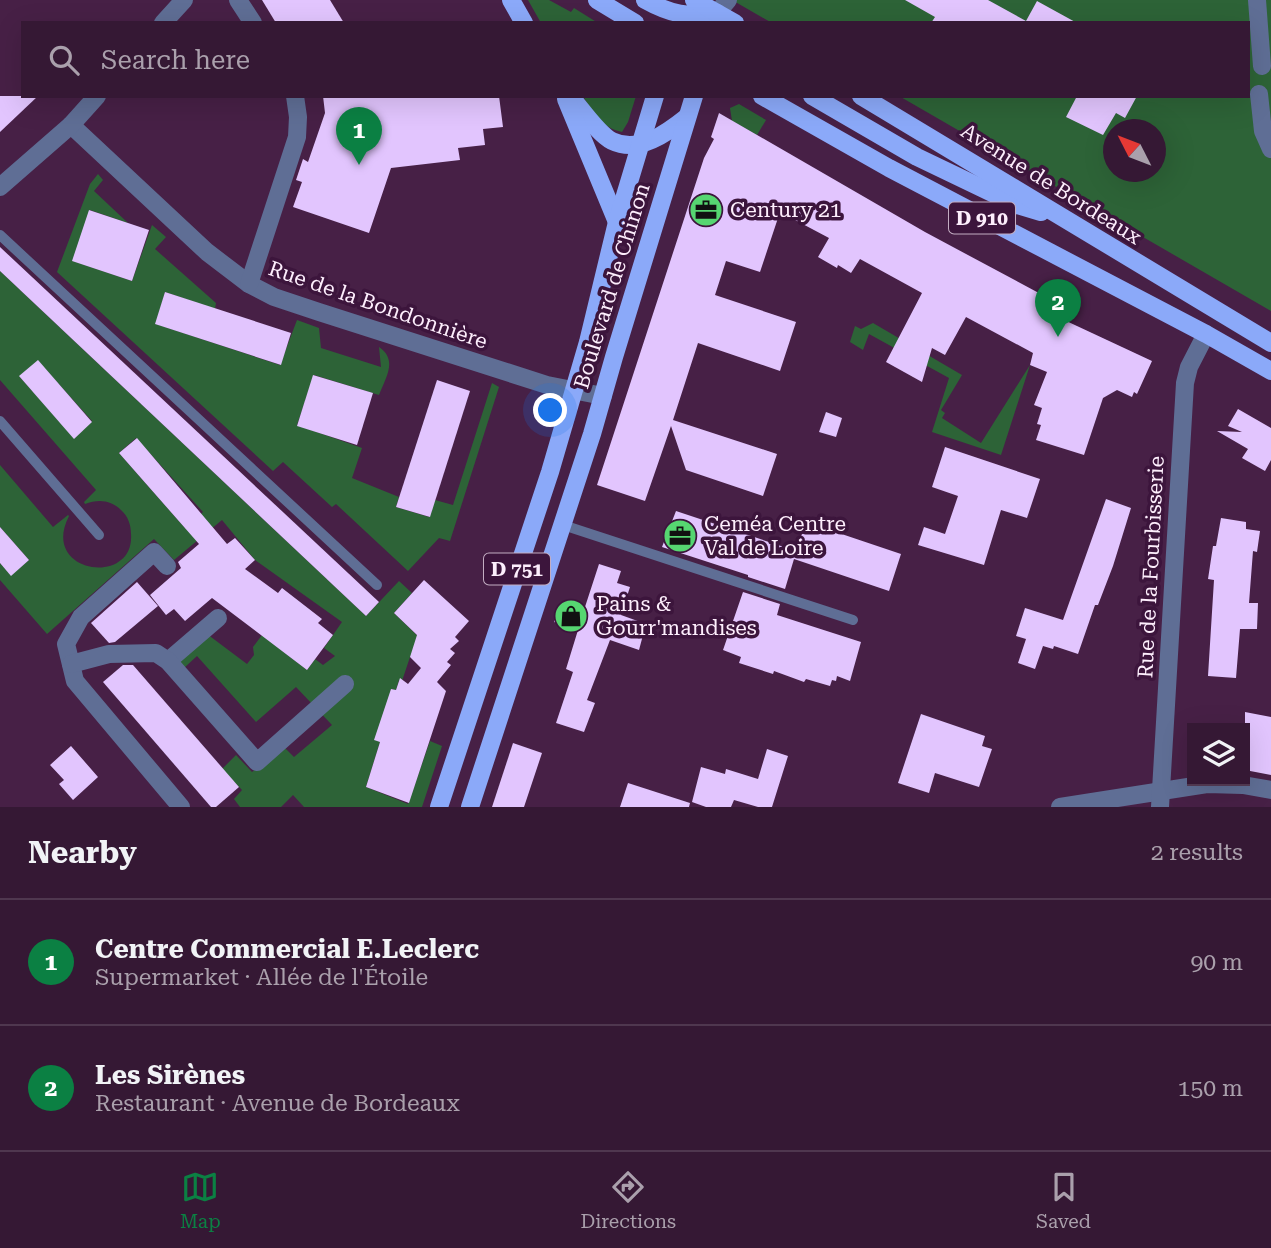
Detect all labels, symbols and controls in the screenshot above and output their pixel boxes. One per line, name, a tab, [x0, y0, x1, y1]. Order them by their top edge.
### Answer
search box	[21, 21, 1250, 98]
icon: search	[45, 41, 83, 79]
text: Search here	[101, 45, 250, 75]
pin: 1	[336, 107, 382, 165]
street label: Avenue de Bordeaux	[956, 119, 1146, 249]
north arrow	[1103, 119, 1166, 182]
street label: Boulevard de Chinon	[569, 180, 655, 392]
office icon: Century 21	[687, 191, 725, 229]
place label: Century 21	[730, 198, 841, 222]
road number: D 910	[949, 202, 1015, 233]
street label: Rue de la Bondonnière	[265, 256, 491, 354]
pin: 2	[1035, 279, 1081, 337]
your location	[533, 393, 567, 427]
street label: Rue de la Fourbisserie	[1133, 455, 1169, 679]
place label: Ceméa Centre Val de Loire	[704, 512, 846, 560]
office icon: Ceméa Centre Val de Loire	[661, 517, 699, 555]
road number: D 751	[484, 554, 550, 584]
place label: Pains & Gourr'mandises	[596, 592, 757, 640]
shop icon: Pains & Gourr'mandises	[552, 597, 590, 635]
map controls	[1187, 723, 1250, 786]
button: layers	[1187, 723, 1250, 786]
text: Nearby	[28, 835, 137, 870]
text: 2 results	[1151, 839, 1243, 866]
text: Centre Commercial E.Leclerc	[95, 934, 479, 964]
text: 1	[45, 949, 57, 976]
text: 90 m	[1190, 949, 1243, 976]
text: Supermarket · Allée de l'Étoile	[95, 964, 428, 991]
text: Les Sirènes	[95, 1060, 245, 1090]
text: 2	[45, 1075, 57, 1102]
text: 150 m	[1178, 1075, 1243, 1102]
text: Restaurant · Avenue de Bordeaux	[95, 1090, 460, 1117]
tab: Map	[180, 1168, 221, 1233]
tab: Directions	[580, 1168, 676, 1233]
tab: Saved	[1036, 1168, 1091, 1233]

